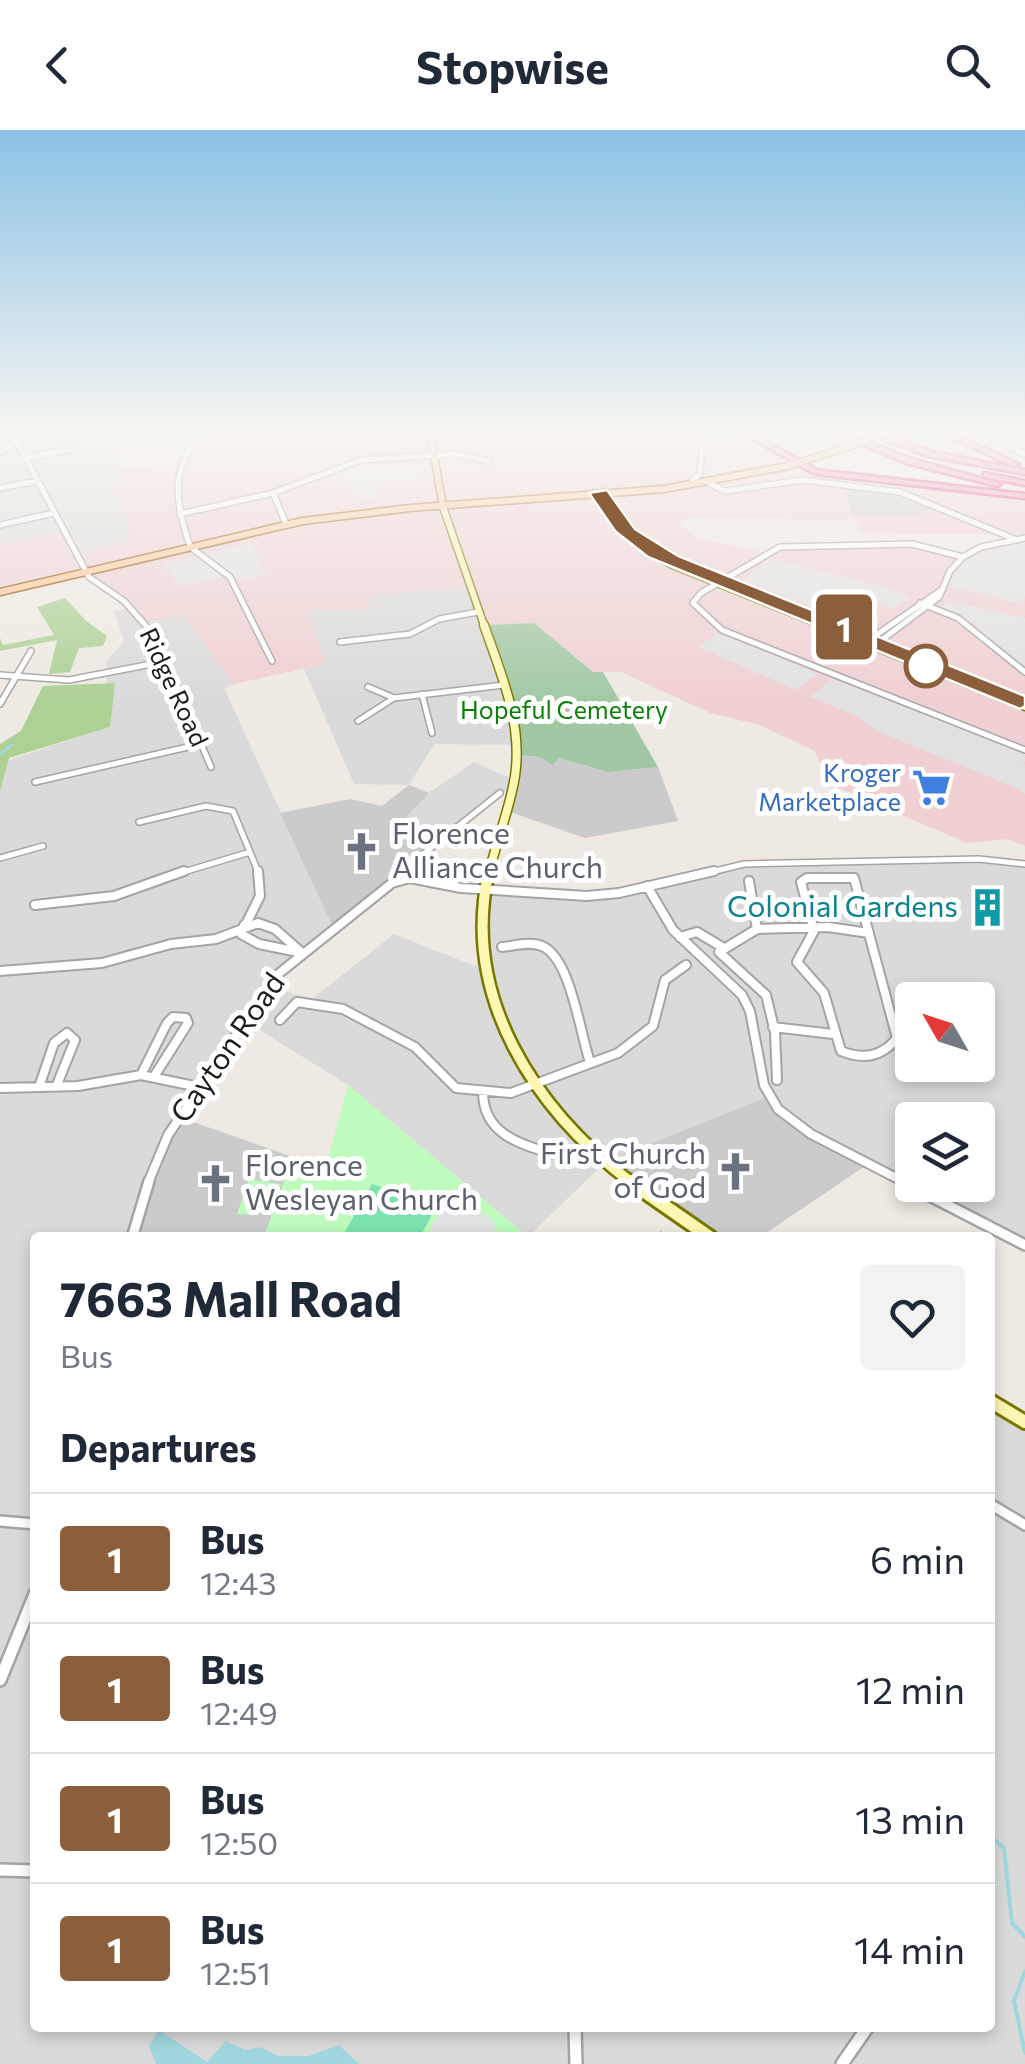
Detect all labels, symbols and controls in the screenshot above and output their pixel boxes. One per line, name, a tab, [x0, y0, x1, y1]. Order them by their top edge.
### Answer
icon: back	[30, 38, 85, 93]
text: Stopwise	[416, 38, 609, 93]
icon: search	[940, 38, 995, 93]
line badge: 1	[812, 594, 876, 660]
text: 1	[836, 606, 852, 649]
street label: Ridge Road	[134, 623, 215, 751]
unlabelled marker	[905, 645, 947, 687]
park label: Hopeful Cemetery	[460, 694, 668, 724]
place label: Kroger Marketplace	[758, 757, 901, 816]
supermarket icon: Kroger Marketplace	[910, 766, 952, 808]
place label: Florence Alliance Church	[392, 813, 603, 884]
church icon: Florence Alliance Church	[341, 830, 383, 872]
place label: Colonial Gardens	[727, 886, 958, 923]
building icon: Colonial Gardens	[967, 886, 1009, 928]
street label: Cayton Road	[161, 965, 291, 1129]
north arrow	[895, 982, 995, 1082]
map controls	[895, 982, 995, 1202]
button: layers	[895, 1102, 995, 1202]
place label: First Church of God	[540, 1133, 706, 1204]
place label: Florence Wesleyan Church	[245, 1145, 478, 1216]
church icon: First Church of God	[715, 1150, 757, 1192]
church icon: Florence Wesleyan Church	[194, 1162, 236, 1204]
button: heart	[860, 1265, 965, 1370]
text: 7663 Mall Road	[60, 1268, 402, 1327]
text: Bus	[60, 1335, 113, 1375]
text: Departures	[60, 1423, 257, 1470]
text: Bus	[200, 1515, 265, 1562]
text: 6 min	[870, 1535, 965, 1582]
text: 1	[107, 1537, 123, 1580]
text: 12:43	[200, 1562, 276, 1602]
text: Bus	[200, 1645, 265, 1692]
text: 12 min	[856, 1665, 965, 1712]
text: 1	[107, 1667, 123, 1710]
text: 12:49	[200, 1692, 278, 1732]
text: Bus	[200, 1775, 265, 1822]
text: 13 min	[855, 1795, 965, 1842]
text: 1	[107, 1797, 123, 1840]
text: 12:50	[200, 1822, 278, 1862]
text: Bus	[200, 1905, 265, 1952]
text: 14 min	[854, 1925, 965, 1972]
text: 1	[107, 1927, 123, 1970]
text: 12:51	[200, 1952, 271, 1992]

